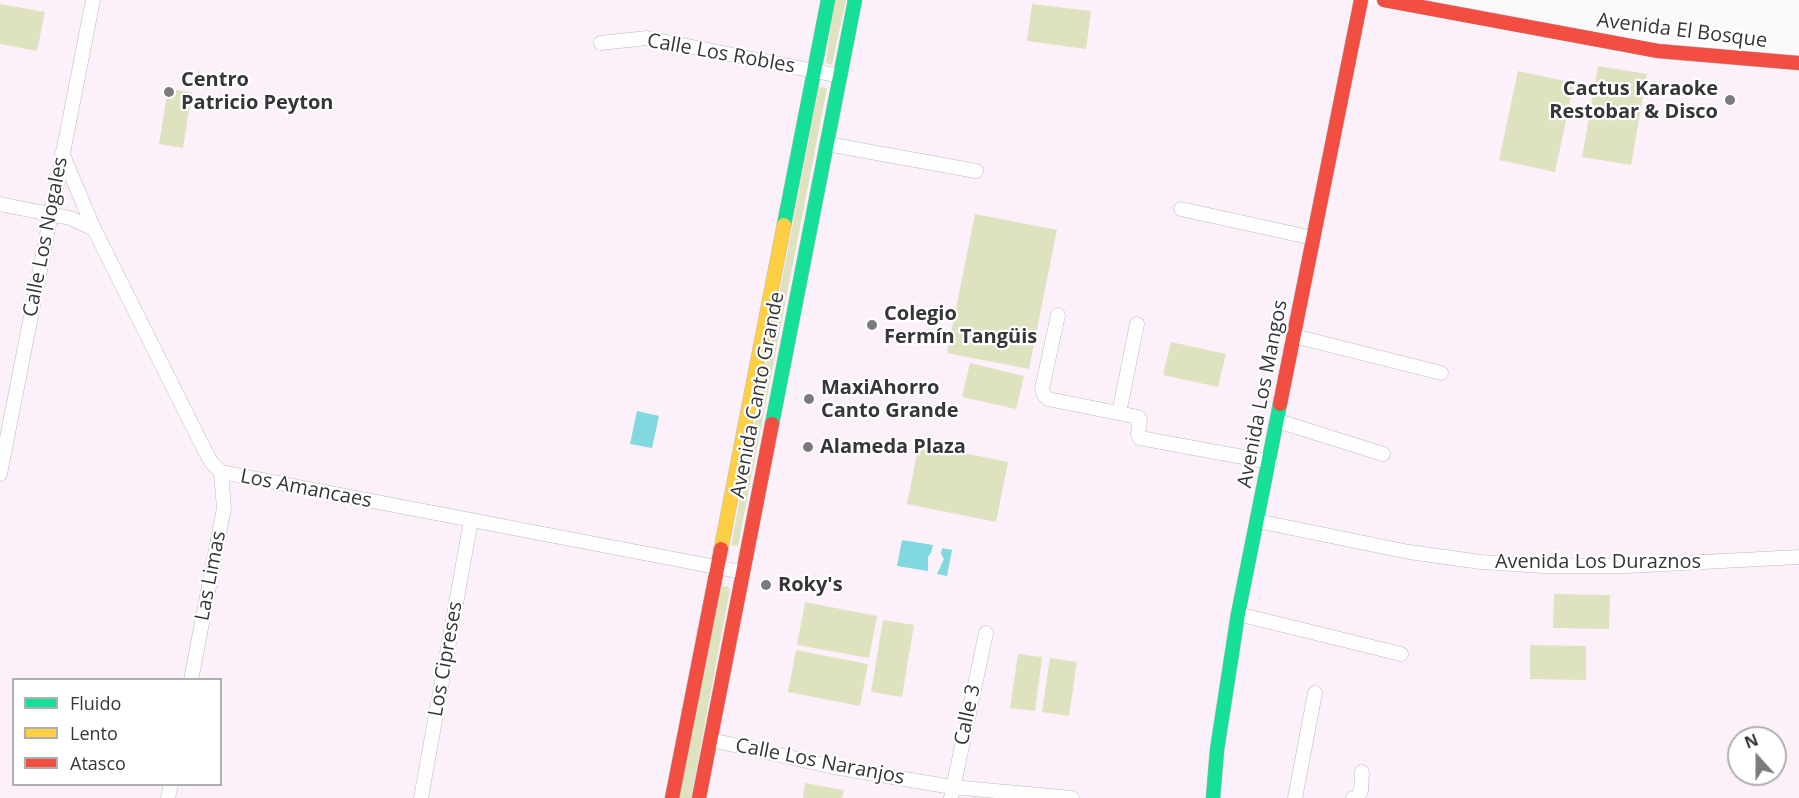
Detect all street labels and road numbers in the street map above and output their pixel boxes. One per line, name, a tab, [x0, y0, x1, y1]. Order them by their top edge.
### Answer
street label: Avenida El Bosque	[1596, 9, 1768, 53]
street label: Calle Los Robles	[645, 29, 797, 79]
street label: Calle Los Nogales	[19, 155, 73, 319]
street label: Avenida Canto Grande	[726, 290, 790, 500]
street label: Avenida Los Mangos	[1233, 298, 1293, 490]
street label: Los Amancaes	[238, 465, 374, 513]
street label: Las Limas	[191, 529, 231, 623]
street label: Avenida Los Duraznos	[1495, 550, 1701, 574]
street label: Los Cipreses	[424, 599, 468, 719]
street label: Calle 3	[950, 682, 986, 748]
street label: Calle Los Naranjos	[733, 734, 907, 790]

